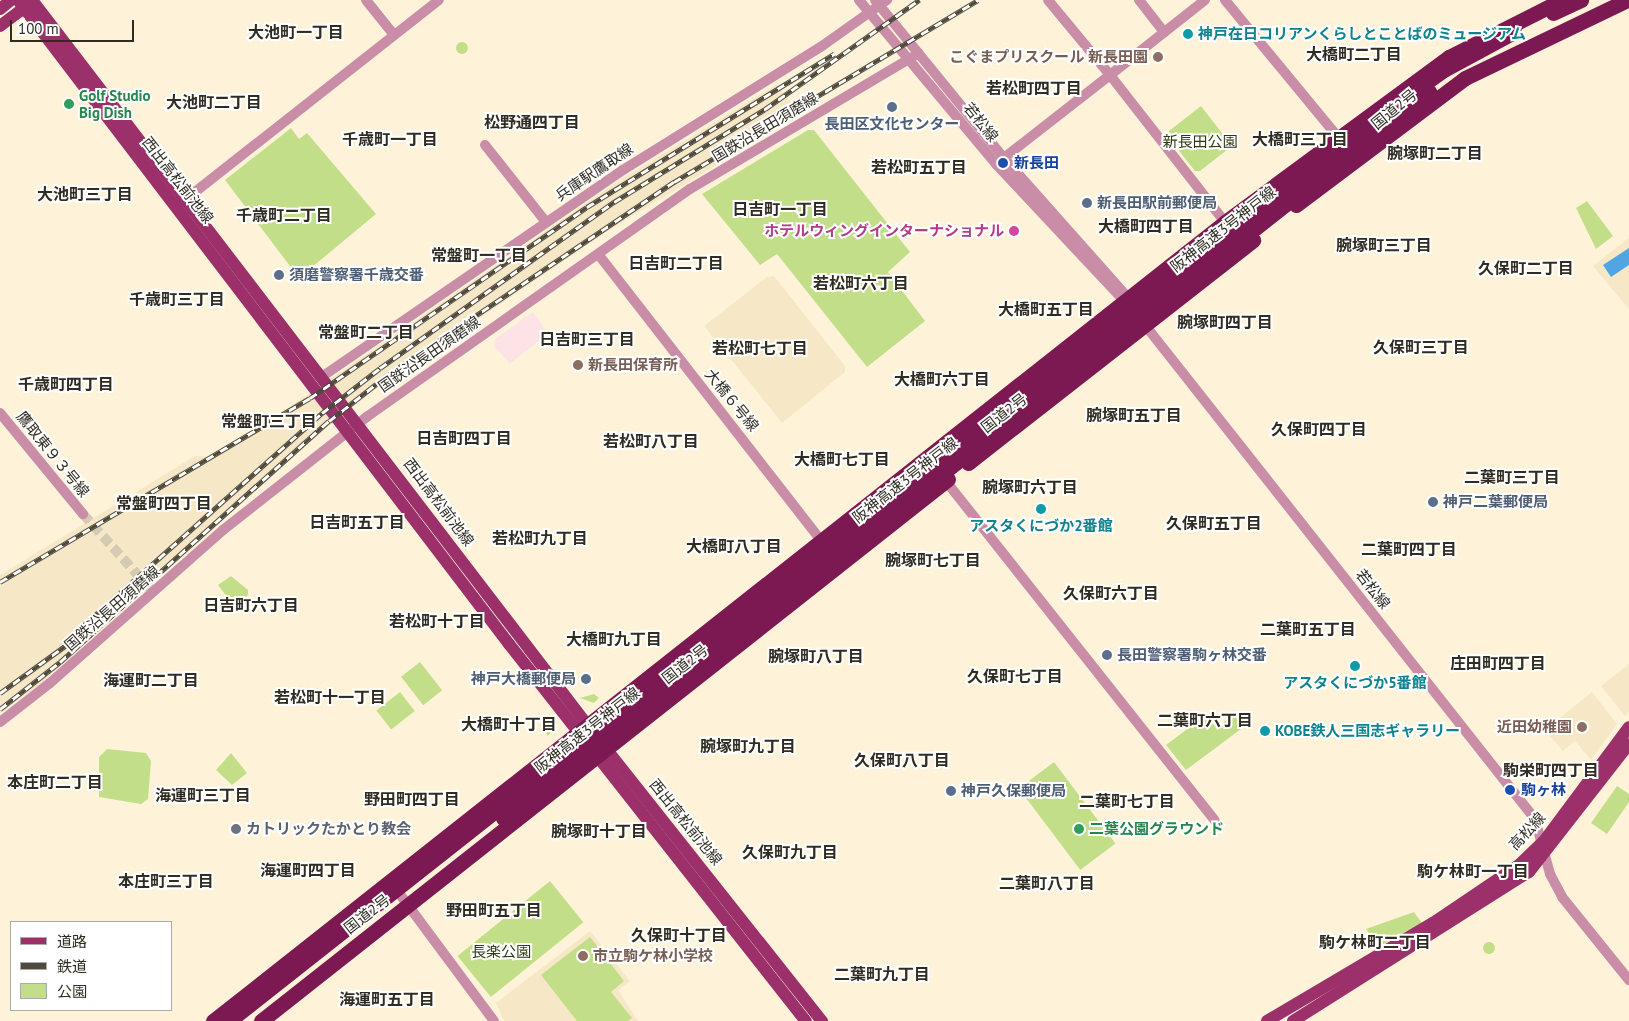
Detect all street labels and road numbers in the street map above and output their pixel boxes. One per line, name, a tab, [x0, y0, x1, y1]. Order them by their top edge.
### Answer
street label: 国道2号	[1368, 85, 1420, 133]
street label: 国鉄沿長田須磨線	[709, 88, 821, 166]
street label: 若松線	[960, 99, 1002, 145]
street label: 西出高松前池線	[139, 133, 217, 227]
street label: 兵庫駅鷹取線	[552, 139, 636, 205]
street label: 阪神高速3号神戸線	[1167, 182, 1279, 276]
street label: 国鉄沿長田須磨線	[375, 312, 483, 396]
street label: 大橋６号線	[701, 365, 763, 435]
street label: 国道2号	[978, 390, 1030, 436]
street label: 鷹取東９３号線	[13, 408, 93, 500]
street label: 阪神高速3号神戸線	[849, 433, 961, 527]
street label: 西出高松前池線	[400, 455, 478, 549]
street label: 国鉄沿長田須磨線	[61, 562, 163, 654]
street label: 若松線	[1352, 566, 1394, 612]
street label: 国道2号	[659, 641, 711, 687]
street label: 阪神高速3号神戸線	[531, 683, 643, 777]
street label: 西出高松前池線	[646, 776, 726, 868]
street label: 高松線	[1505, 808, 1549, 854]
street label: 国道2号	[341, 891, 393, 937]

